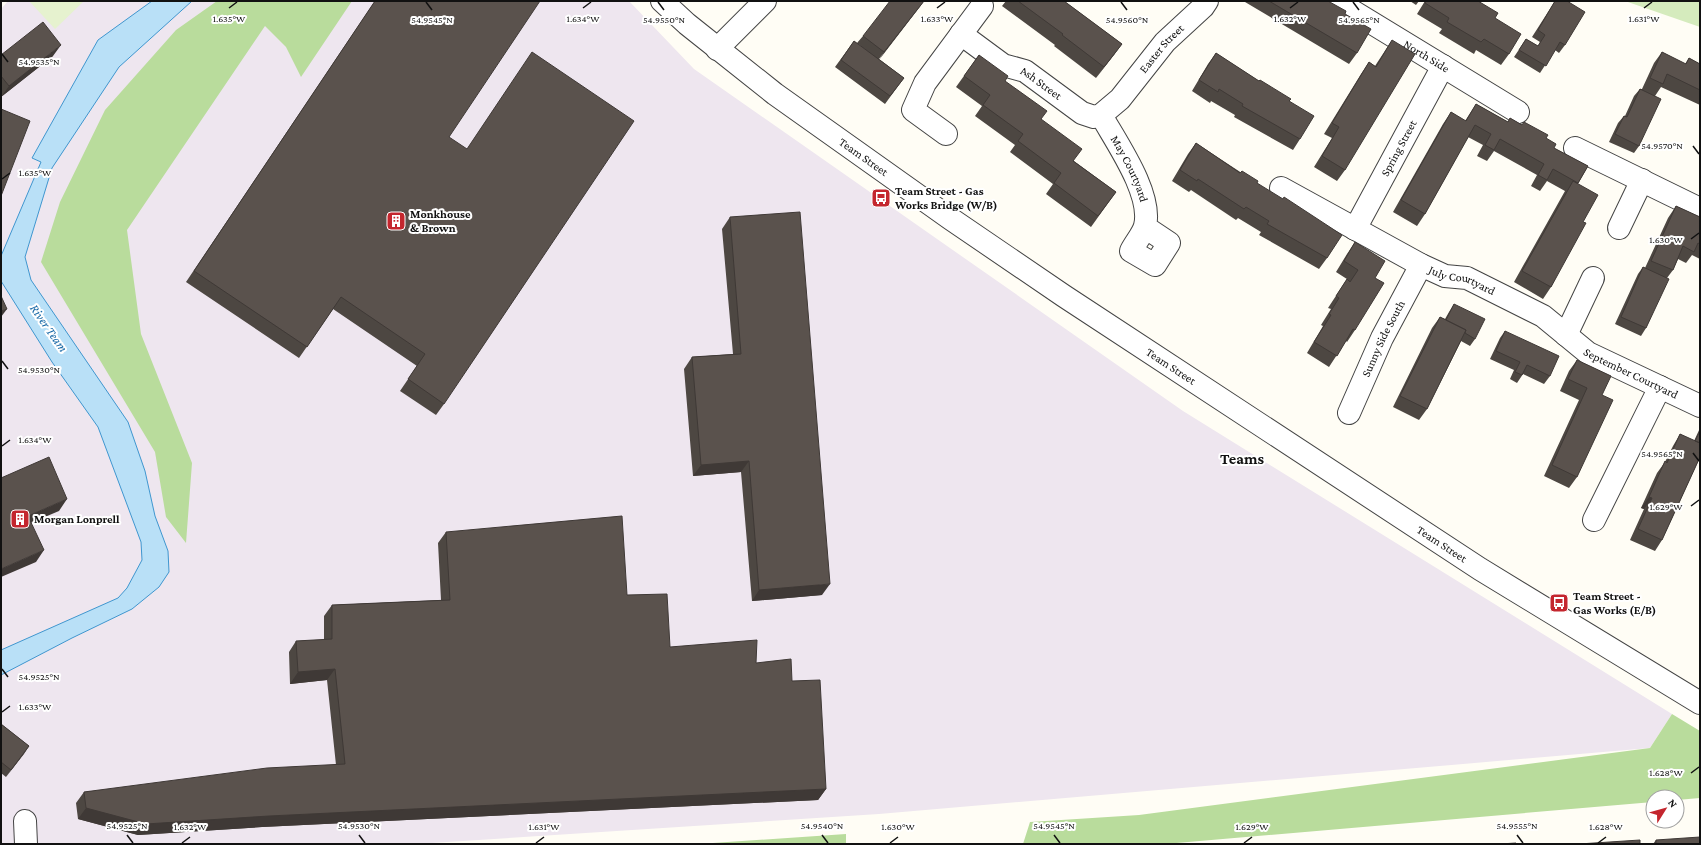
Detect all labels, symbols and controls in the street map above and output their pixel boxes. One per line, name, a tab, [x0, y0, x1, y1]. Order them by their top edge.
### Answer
text: 1.635°W	[213, 13, 246, 24]
text: 1.634°W	[567, 13, 600, 24]
text: 1.633°W	[921, 13, 954, 24]
text: 1.632°W	[1274, 13, 1307, 24]
text: 1.631°W	[1629, 13, 1660, 24]
text: 54.9545°N	[411, 14, 453, 25]
text: 54.9550°N	[643, 14, 686, 25]
text: 54.9560°N	[1106, 14, 1149, 25]
text: 54.9565°N	[1338, 14, 1380, 25]
street label: Easter Street	[1136, 20, 1188, 76]
street label: North Side	[1401, 37, 1452, 75]
text: 54.9535°N	[18, 56, 60, 67]
street label: Ash Street	[1019, 63, 1066, 103]
street label: Spring Street	[1378, 117, 1420, 179]
street label: May Courtyard	[1108, 133, 1151, 204]
street label: Team Street	[836, 135, 892, 180]
text: 54.9570°N	[1641, 140, 1683, 151]
text: 1.635°W	[19, 167, 52, 178]
place label: Team Street - Gas Works Bridge (W/B)	[894, 184, 997, 212]
bus stop icon: Team Street - Gas Works Bridge (W/B)	[870, 187, 892, 209]
place label: Monkhouse & Brown	[410, 207, 471, 235]
building icon: Monkhouse & Brown	[385, 210, 407, 232]
text: 1.630°W	[1649, 234, 1684, 245]
street label: July Courtyard	[1426, 262, 1498, 298]
street label: Sunny Side South	[1359, 297, 1408, 379]
water label: River Team	[27, 301, 71, 355]
street label: Team Street	[1143, 345, 1200, 388]
street label: September Courtyard	[1581, 345, 1681, 402]
text: 54.9530°N	[18, 364, 61, 375]
text: 1.634°W	[19, 434, 52, 445]
text: 54.9565°N	[1641, 448, 1683, 459]
district label: Teams	[1220, 450, 1265, 467]
text: 1.629°W	[1650, 501, 1683, 512]
building icon: Morgan Lonprell	[9, 508, 31, 530]
place label: Morgan Lonprell	[34, 512, 120, 526]
street label: Team Street	[1414, 522, 1470, 566]
place label: Team Street - Gas Works (E/B)	[1573, 589, 1656, 617]
bus stop icon: Team Street - Gas Works (E/B)	[1548, 592, 1570, 614]
text: 54.9525°N	[18, 671, 60, 682]
text: 1.633°W	[19, 701, 52, 712]
text: 1.628°W	[1649, 767, 1683, 778]
north arrow	[1645, 789, 1685, 829]
text: N	[1666, 796, 1680, 810]
text: 54.9525°N	[106, 820, 148, 831]
text: 54.9530°N	[338, 820, 381, 831]
text: 54.9540°N	[801, 820, 844, 831]
text: 54.9545°N	[1033, 820, 1075, 831]
text: 54.9555°N	[1496, 820, 1538, 831]
text: 1.632°W	[174, 821, 207, 832]
text: 1.631°W	[529, 821, 560, 832]
text: 1.630°W	[881, 821, 916, 832]
text: 1.629°W	[1236, 821, 1269, 832]
text: 1.628°W	[1589, 821, 1623, 832]

